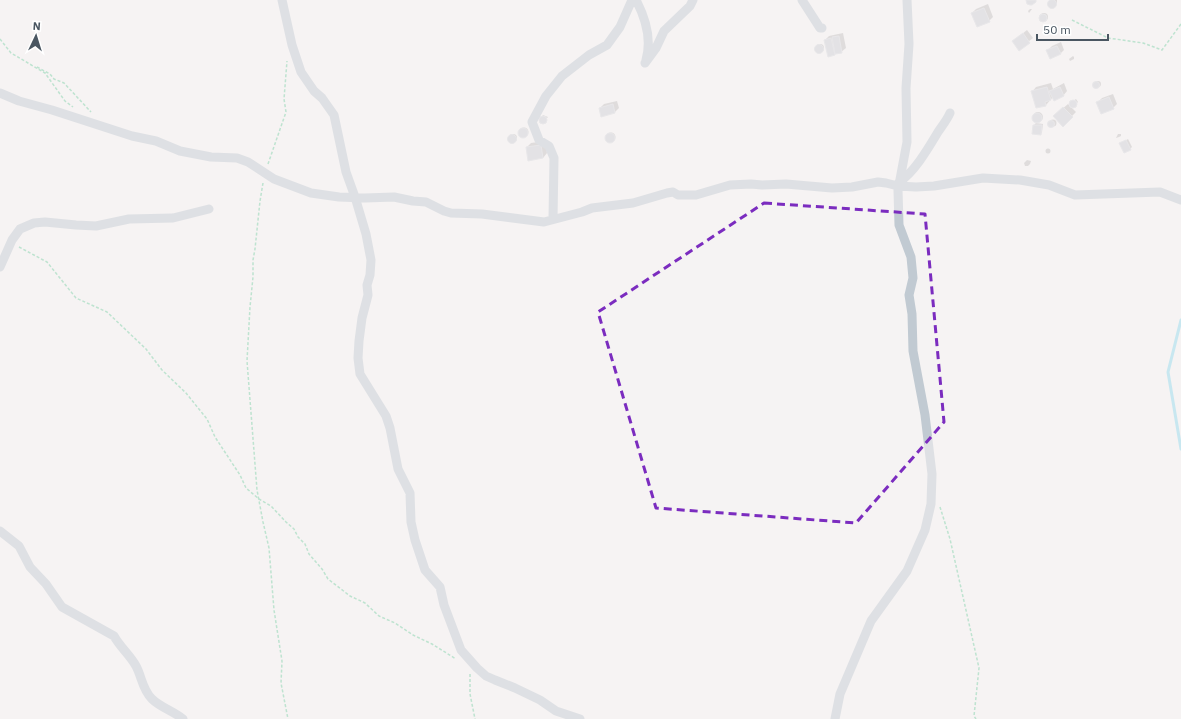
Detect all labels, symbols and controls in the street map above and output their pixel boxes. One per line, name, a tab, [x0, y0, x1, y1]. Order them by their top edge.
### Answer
north arrow	[16, 16, 56, 56]
scale bar	[1037, 16, 1108, 42]
text: N	[32, 19, 41, 33]
text: 50 m	[1043, 22, 1071, 37]

